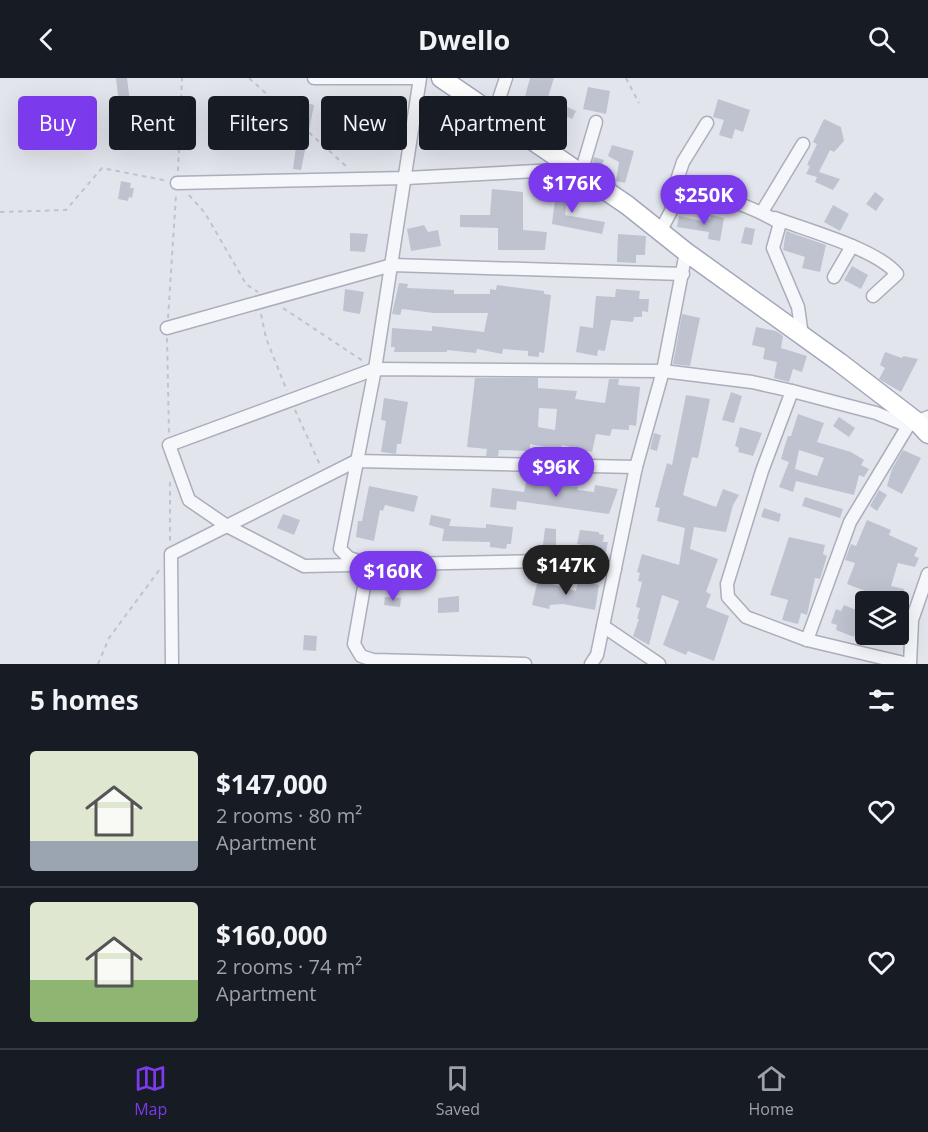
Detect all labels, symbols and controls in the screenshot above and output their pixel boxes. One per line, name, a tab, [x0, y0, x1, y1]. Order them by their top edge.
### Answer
text: Dwello	[418, 21, 510, 58]
icon: back	[30, 23, 63, 56]
icon: search	[865, 23, 898, 56]
chip: Buy	[18, 96, 97, 150]
chip: Rent	[109, 96, 196, 150]
chip: Filters	[208, 96, 309, 150]
chip: New	[321, 96, 407, 150]
chip: Apartment	[419, 96, 567, 150]
pin: $176K	[530, 163, 614, 214]
text: $176K	[542, 169, 602, 196]
pin: $250K	[662, 175, 746, 226]
text: $250K	[674, 181, 734, 208]
pin: $96K	[520, 447, 592, 498]
text: $96K	[532, 453, 580, 480]
pin: $147K	[524, 545, 608, 596]
pin: $160K	[351, 551, 435, 602]
text: $147K	[536, 551, 596, 578]
text: $160K	[363, 557, 423, 584]
map controls	[855, 591, 909, 645]
button: layers	[855, 591, 909, 645]
text: 5 homes	[30, 682, 139, 718]
icon: filters	[865, 684, 898, 717]
text: $147,000	[216, 766, 327, 802]
icon: home	[78, 775, 150, 847]
icon: heart	[865, 795, 898, 828]
text: 2 rooms · 80 m²	[216, 802, 362, 829]
text: Apartment	[216, 829, 316, 856]
text: $160,000	[216, 917, 327, 953]
icon: home	[78, 926, 150, 998]
icon: heart	[865, 946, 898, 979]
text: 2 rooms · 74 m²	[216, 953, 362, 980]
text: Apartment	[216, 980, 316, 1007]
tab: Map	[134, 1062, 167, 1120]
tab: Saved	[436, 1062, 480, 1120]
tab: Home	[749, 1062, 794, 1120]

